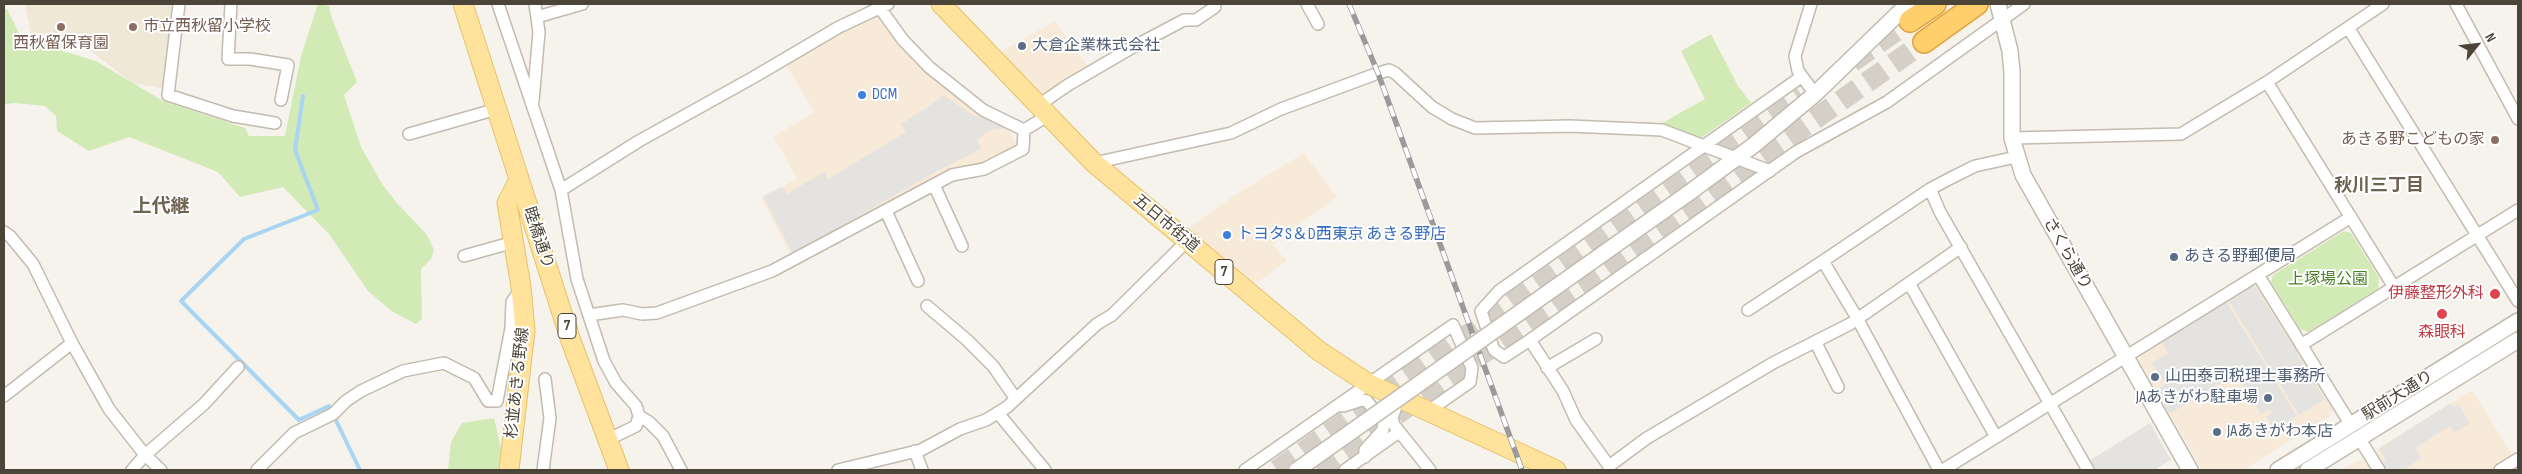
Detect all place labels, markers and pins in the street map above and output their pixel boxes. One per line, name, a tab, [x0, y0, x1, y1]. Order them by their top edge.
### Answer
place label: 市立西秋留小学校	[143, 17, 271, 37]
marker: 西秋留保育園	[55, 21, 67, 33]
marker: 市立西秋留小学校	[127, 21, 139, 33]
place label: 西秋留保育園	[13, 34, 109, 54]
place label: 大倉企業株式会社	[1032, 36, 1160, 56]
marker: 大倉企業株式会社	[1016, 40, 1028, 52]
place label: DCM	[872, 85, 897, 105]
marker: DCM	[856, 89, 868, 101]
place label: あきる野こどもの家	[2341, 130, 2485, 150]
marker: あきる野こどもの家	[2489, 134, 2501, 146]
place label: トヨタS＆D西東京 あきる野店	[1237, 225, 1446, 245]
marker: トヨタS＆D西東京 あきる野店	[1221, 229, 1233, 241]
place label: あきる野郵便局	[2184, 247, 2296, 267]
marker: あきる野郵便局	[2168, 251, 2180, 263]
place label: 伊藤整形外科	[2388, 284, 2484, 304]
marker: 伊藤整形外科	[2488, 287, 2502, 301]
marker: 森眼科	[2435, 307, 2449, 321]
place label: 森眼科	[2418, 323, 2466, 343]
place label: 山田泰司税理士事務所	[2165, 367, 2325, 387]
marker: 山田泰司税理士事務所	[2149, 371, 2161, 383]
place label: JAあきがわ駐車場	[2136, 388, 2258, 408]
marker: JAあきがわ駐車場	[2262, 392, 2274, 404]
place label: JAあきがわ本店	[2227, 422, 2333, 442]
marker: JAあきがわ本店	[2211, 426, 2223, 438]

